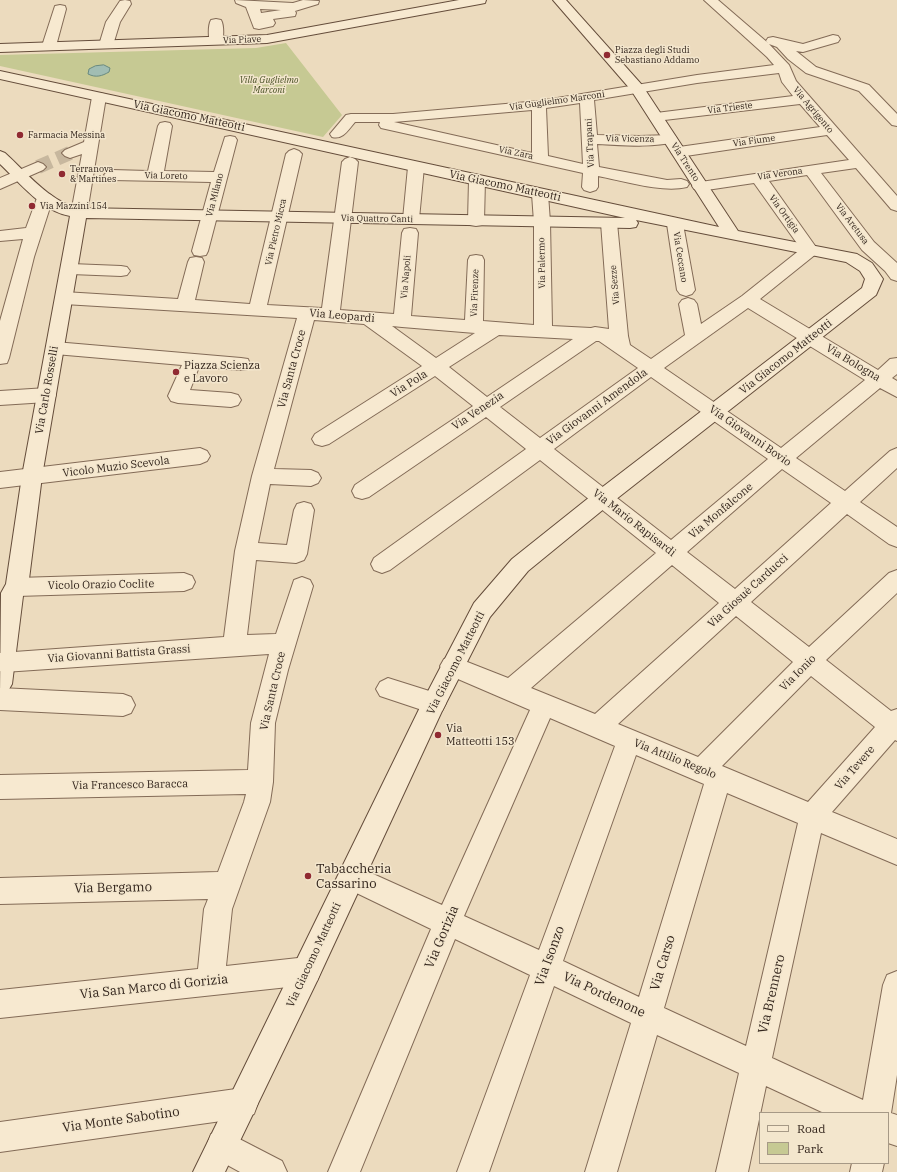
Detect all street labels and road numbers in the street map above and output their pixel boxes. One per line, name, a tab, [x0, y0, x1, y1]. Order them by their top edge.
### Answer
street label: Via Piave	[223, 34, 261, 46]
street label: Via Agrigento	[790, 85, 836, 135]
street label: Via Guglielmo Marconi	[509, 89, 605, 113]
street label: Via Giacomo Matteotti	[132, 98, 246, 134]
street label: Via Trieste	[707, 100, 753, 116]
street label: Via Trapani	[583, 118, 597, 168]
street label: Via Vicenza	[605, 133, 655, 145]
street label: Via Fiume	[732, 133, 776, 149]
street label: Via Trento	[668, 141, 702, 183]
street label: Via Zara	[498, 144, 534, 162]
street label: Via Verona	[757, 165, 803, 183]
street label: Via Giacomo Matteotti	[448, 168, 562, 204]
street label: Via Loreto	[144, 170, 188, 182]
street label: Via Milano	[204, 172, 226, 218]
street label: Via Ortigia	[766, 193, 802, 235]
street label: Via Pietro Micca	[263, 198, 289, 266]
street label: Via Aretusa	[833, 201, 871, 247]
street label: Via Quattro Canti	[341, 213, 413, 225]
street label: Via Ceccano	[671, 231, 689, 283]
street label: Via Palermo	[536, 237, 548, 289]
street label: Via Napoli	[399, 255, 413, 299]
street label: Via Sezze	[608, 265, 622, 305]
street label: Via Firenze	[469, 269, 481, 317]
street label: Via Leopardi	[309, 307, 375, 325]
street label: Via Giacomo Matteotti	[737, 317, 835, 397]
street label: Via Santa Croce	[275, 328, 309, 410]
street label: Via Bologna	[823, 342, 883, 384]
street label: Via Carlo Rosselli	[33, 345, 61, 435]
street label: Via Giovanni Amendola	[544, 366, 650, 448]
street label: Via Pola	[388, 367, 430, 401]
street label: Via Venezia	[450, 389, 506, 433]
street label: Via Giovanni Bovio	[706, 403, 794, 469]
street label: Vicolo Muzio Scevola	[62, 454, 170, 480]
street label: Via Monfalcone	[686, 480, 756, 542]
street label: Via Mario Rapisardi	[590, 486, 678, 560]
street label: Via Giosuè Carducci	[705, 551, 791, 631]
street label: Vicolo Orazio Coclite	[48, 577, 154, 593]
street label: Via Giacomo Matteotti	[424, 609, 488, 717]
street label: Via Giovanni Battista Grassi	[47, 642, 191, 666]
street label: Via Santa Croce	[257, 650, 289, 732]
street label: Via Ionio	[777, 652, 819, 694]
street label: Via Attilio Regolo	[632, 736, 718, 782]
street label: Via Tevere	[832, 743, 878, 793]
street label: Via Francesco Baracca	[72, 777, 188, 793]
street label: Via Bergamo	[74, 880, 152, 896]
street label: Via Giacomo Matteotti	[284, 901, 344, 1009]
street label: Via Gorizia	[422, 903, 462, 971]
street label: Via Isonzo	[532, 924, 568, 988]
street label: Via Carso	[647, 933, 679, 993]
street label: Via Brennero	[755, 953, 789, 1035]
street label: Via Pordenone	[560, 969, 648, 1021]
street label: Via San Marco di Gorizia	[79, 971, 229, 1003]
street label: Via Monte Sabotino	[61, 1104, 181, 1136]

